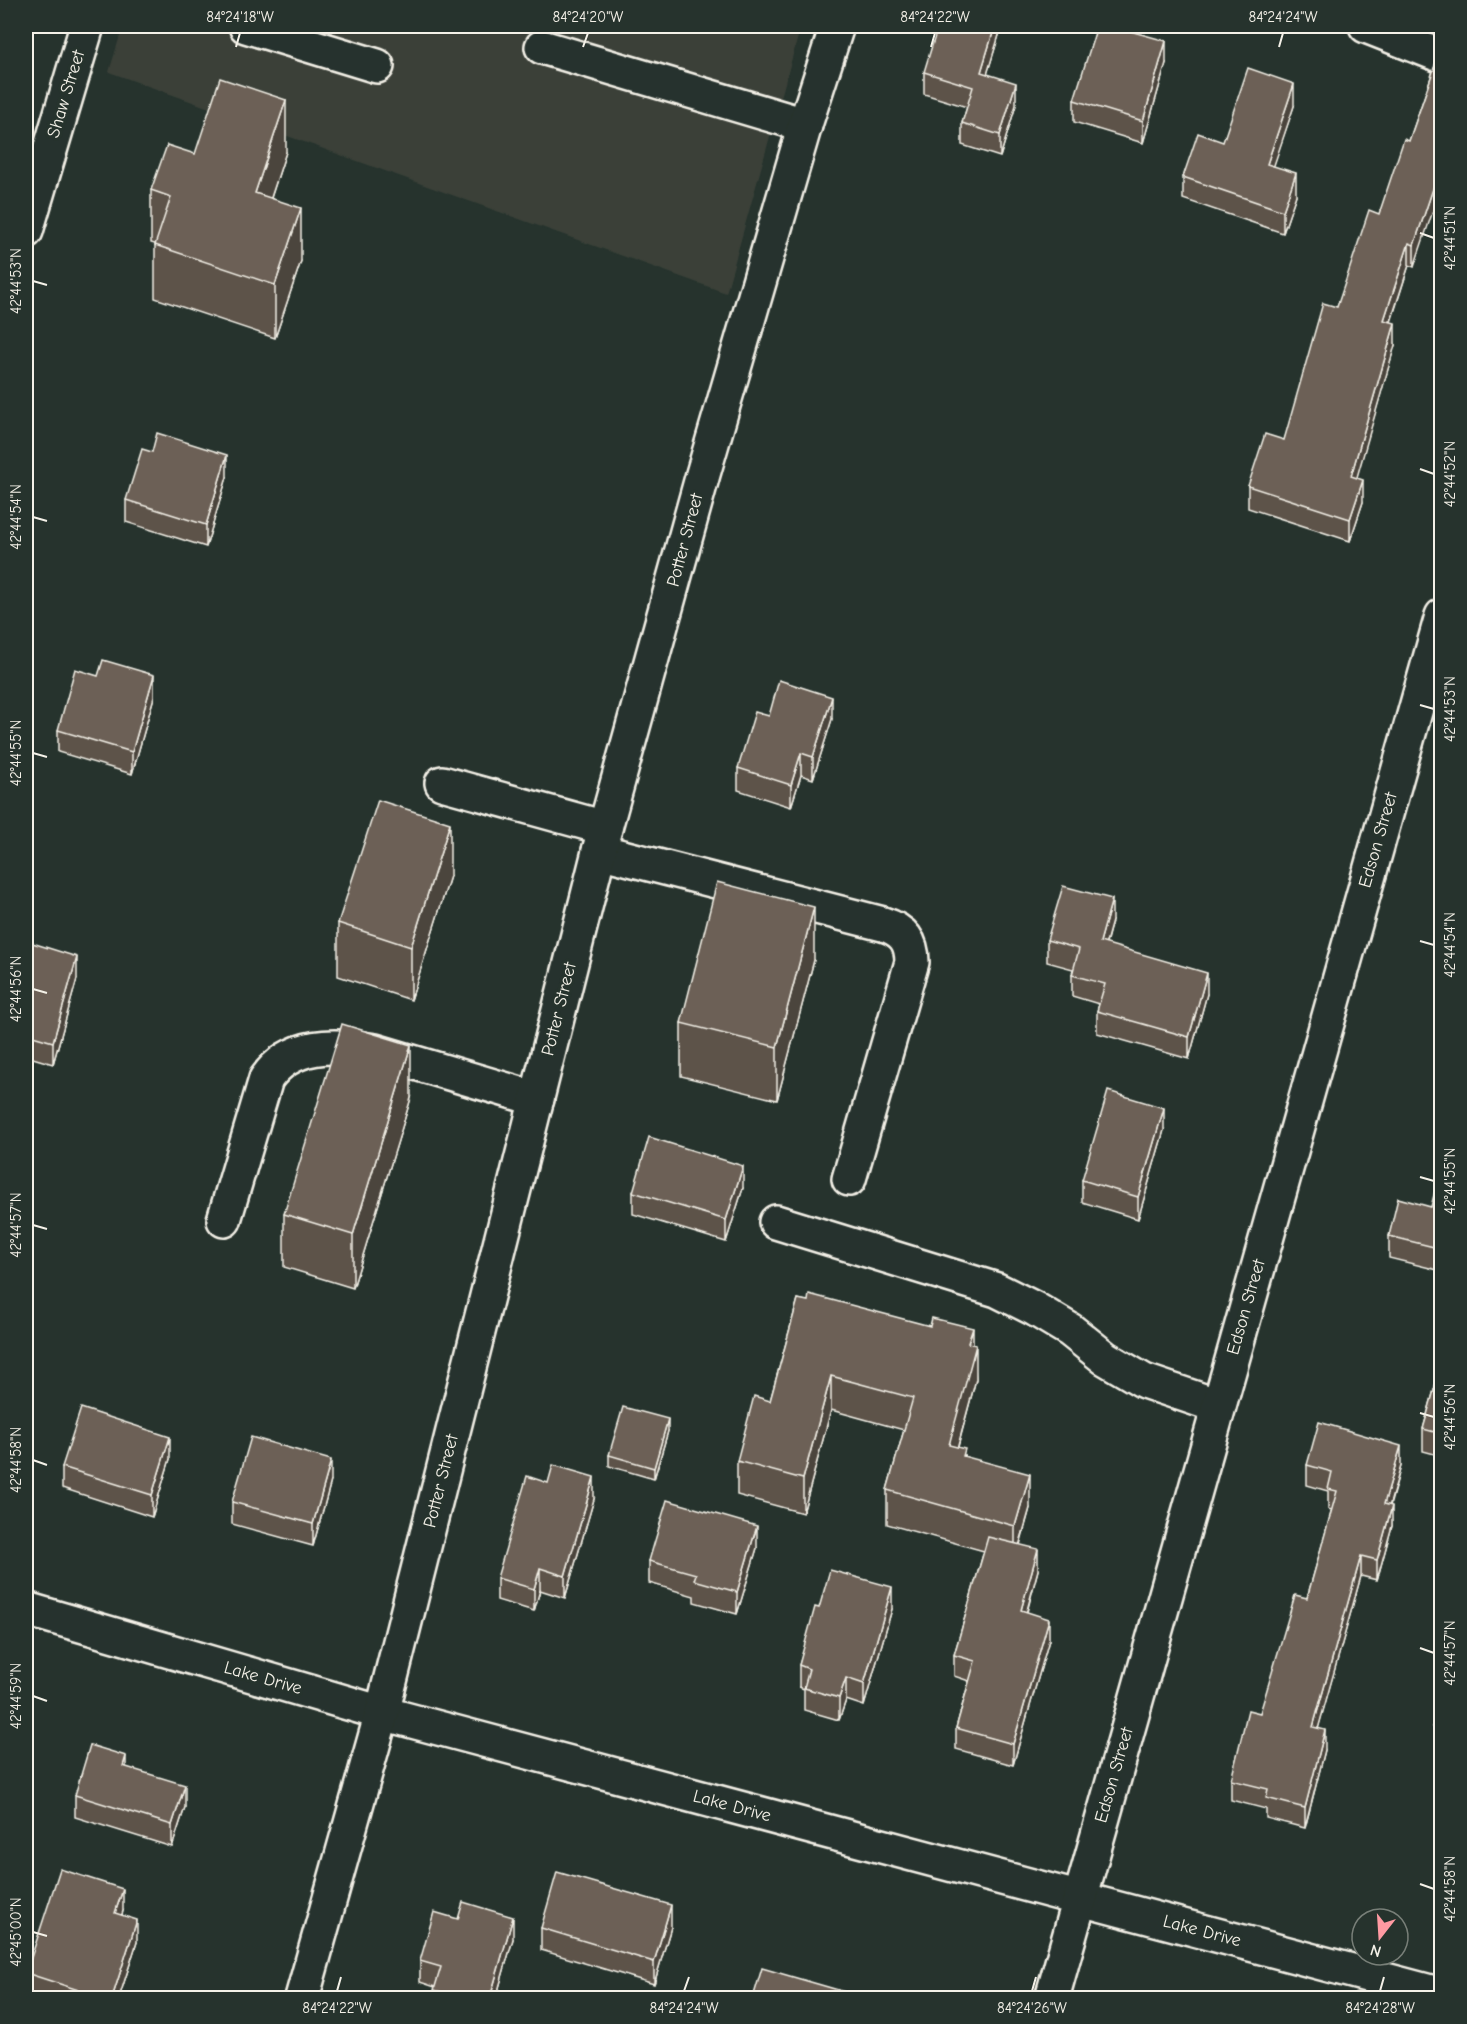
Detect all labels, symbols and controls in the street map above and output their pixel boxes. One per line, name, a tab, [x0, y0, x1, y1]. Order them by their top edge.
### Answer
text: 84°24'18"W	[206, 8, 274, 26]
text: 84°24'20"W	[553, 8, 623, 26]
text: 84°24'22"W	[900, 8, 970, 26]
text: 84°24'24"W	[1249, 8, 1317, 26]
street label: Shaw Street	[43, 47, 90, 140]
text: 42°44'51"N	[1441, 206, 1459, 270]
text: 42°44'53"N	[7, 248, 25, 314]
text: 42°44'52"N	[1441, 441, 1459, 507]
text: 42°44'54"N	[7, 484, 25, 550]
street label: Potter Street	[662, 490, 708, 589]
text: 42°44'53"N	[1441, 676, 1459, 742]
text: 42°44'55"N	[7, 720, 25, 786]
street label: Edson Street	[1354, 789, 1402, 890]
text: 42°44'54"N	[1441, 912, 1459, 978]
text: 42°44'56"N	[7, 956, 25, 1022]
street label: Potter Street	[537, 959, 581, 1058]
text: 42°44'55"N	[1441, 1148, 1459, 1214]
text: 42°44'57"N	[7, 1192, 25, 1258]
street label: Edson Street	[1222, 1256, 1270, 1357]
text: 42°44'56"N	[1441, 1384, 1459, 1450]
text: 42°44'58"N	[7, 1427, 25, 1493]
street label: Potter Street	[419, 1431, 463, 1530]
text: 42°44'57"N	[1441, 1620, 1459, 1686]
street label: Lake Drive	[222, 1657, 304, 1699]
text: 42°44'59"N	[7, 1663, 25, 1729]
street label: Edson Street	[1090, 1724, 1138, 1825]
street label: Lake Drive	[691, 1785, 773, 1827]
text: 42°44'58"N	[1441, 1856, 1459, 1922]
text: 42°45'00"N	[7, 1897, 25, 1967]
north arrow	[1350, 1907, 1410, 1967]
street label: Lake Drive	[1161, 1910, 1243, 1952]
text: N	[1368, 1940, 1384, 1961]
text: 84°24'22"W	[302, 1999, 372, 2017]
text: 84°24'24"W	[650, 1999, 718, 2017]
text: 84°24'26"W	[997, 1999, 1067, 2017]
text: 84°24'28"W	[1345, 1999, 1415, 2017]

